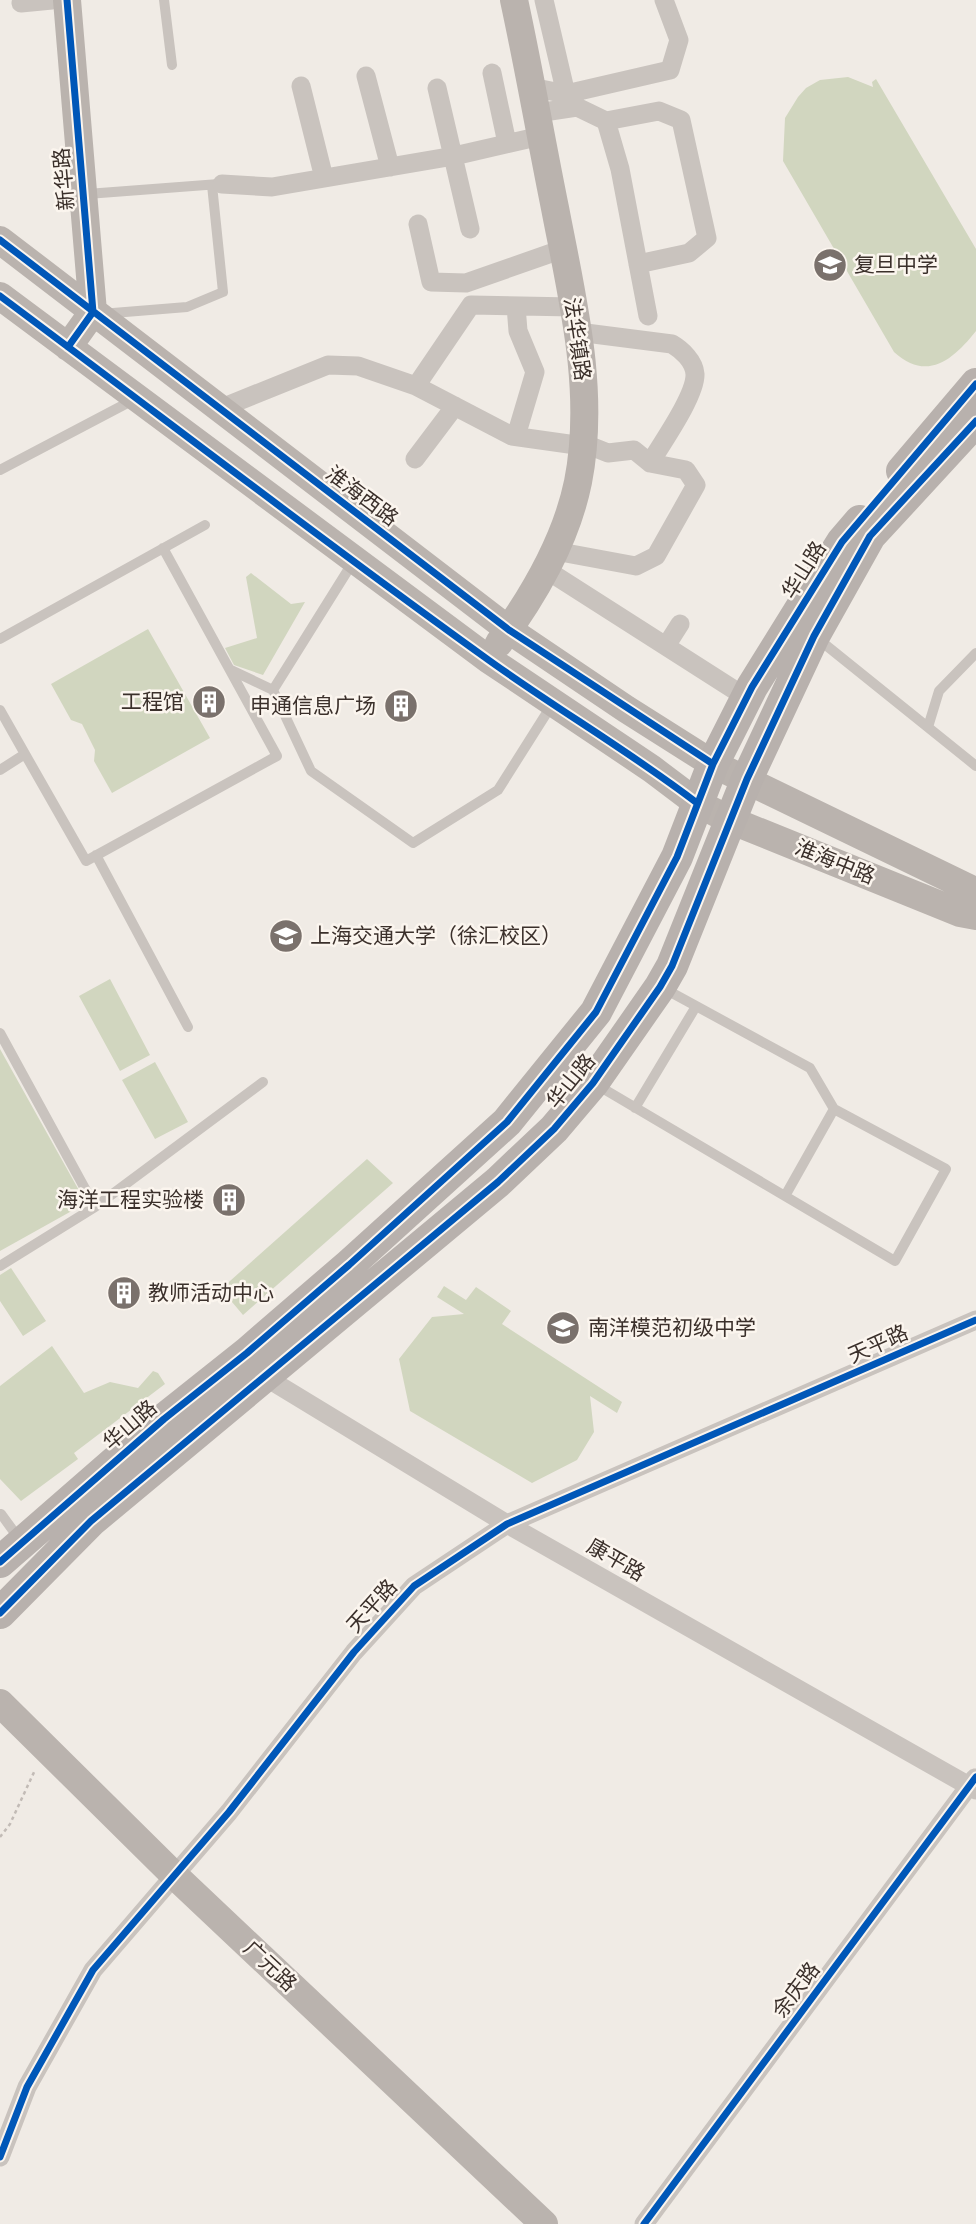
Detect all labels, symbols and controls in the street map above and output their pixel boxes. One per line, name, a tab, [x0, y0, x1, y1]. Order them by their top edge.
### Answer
street label: 新华路	[47, 146, 80, 212]
school or university icon: 复旦中学	[811, 246, 849, 284]
place label: 复旦中学	[854, 251, 938, 278]
street label: 法华镇路	[558, 295, 597, 382]
street label: 淮海西路	[321, 460, 404, 532]
street label: 华山路	[775, 536, 832, 604]
building icon: 工程馆	[190, 683, 228, 721]
building icon: 申通信息广场	[382, 687, 420, 725]
place label: 工程馆	[121, 688, 184, 715]
place label: 申通信息广场	[250, 692, 376, 719]
street label: 淮海中路	[791, 833, 879, 890]
school or university icon: 上海交通大学（徐汇校区）	[267, 917, 305, 955]
place label: 上海交通大学（徐汇校区）	[310, 922, 562, 949]
street label: 华山路	[540, 1048, 601, 1114]
building icon: 海洋工程实验楼	[210, 1181, 248, 1219]
place label: 海洋工程实验楼	[57, 1186, 204, 1213]
building icon: 教师活动中心	[105, 1274, 143, 1312]
place label: 教师活动中心	[148, 1279, 274, 1306]
school or university icon: 南洋模范初级中学	[544, 1309, 582, 1347]
place label: 南洋模范初级中学	[588, 1314, 756, 1341]
street label: 天平路	[844, 1318, 912, 1369]
street label: 华山路	[97, 1394, 162, 1455]
street label: 康平路	[582, 1532, 650, 1587]
street label: 天平路	[341, 1573, 403, 1638]
street label: 广元路	[238, 1934, 303, 1997]
street label: 余庆路	[766, 1956, 825, 2023]

